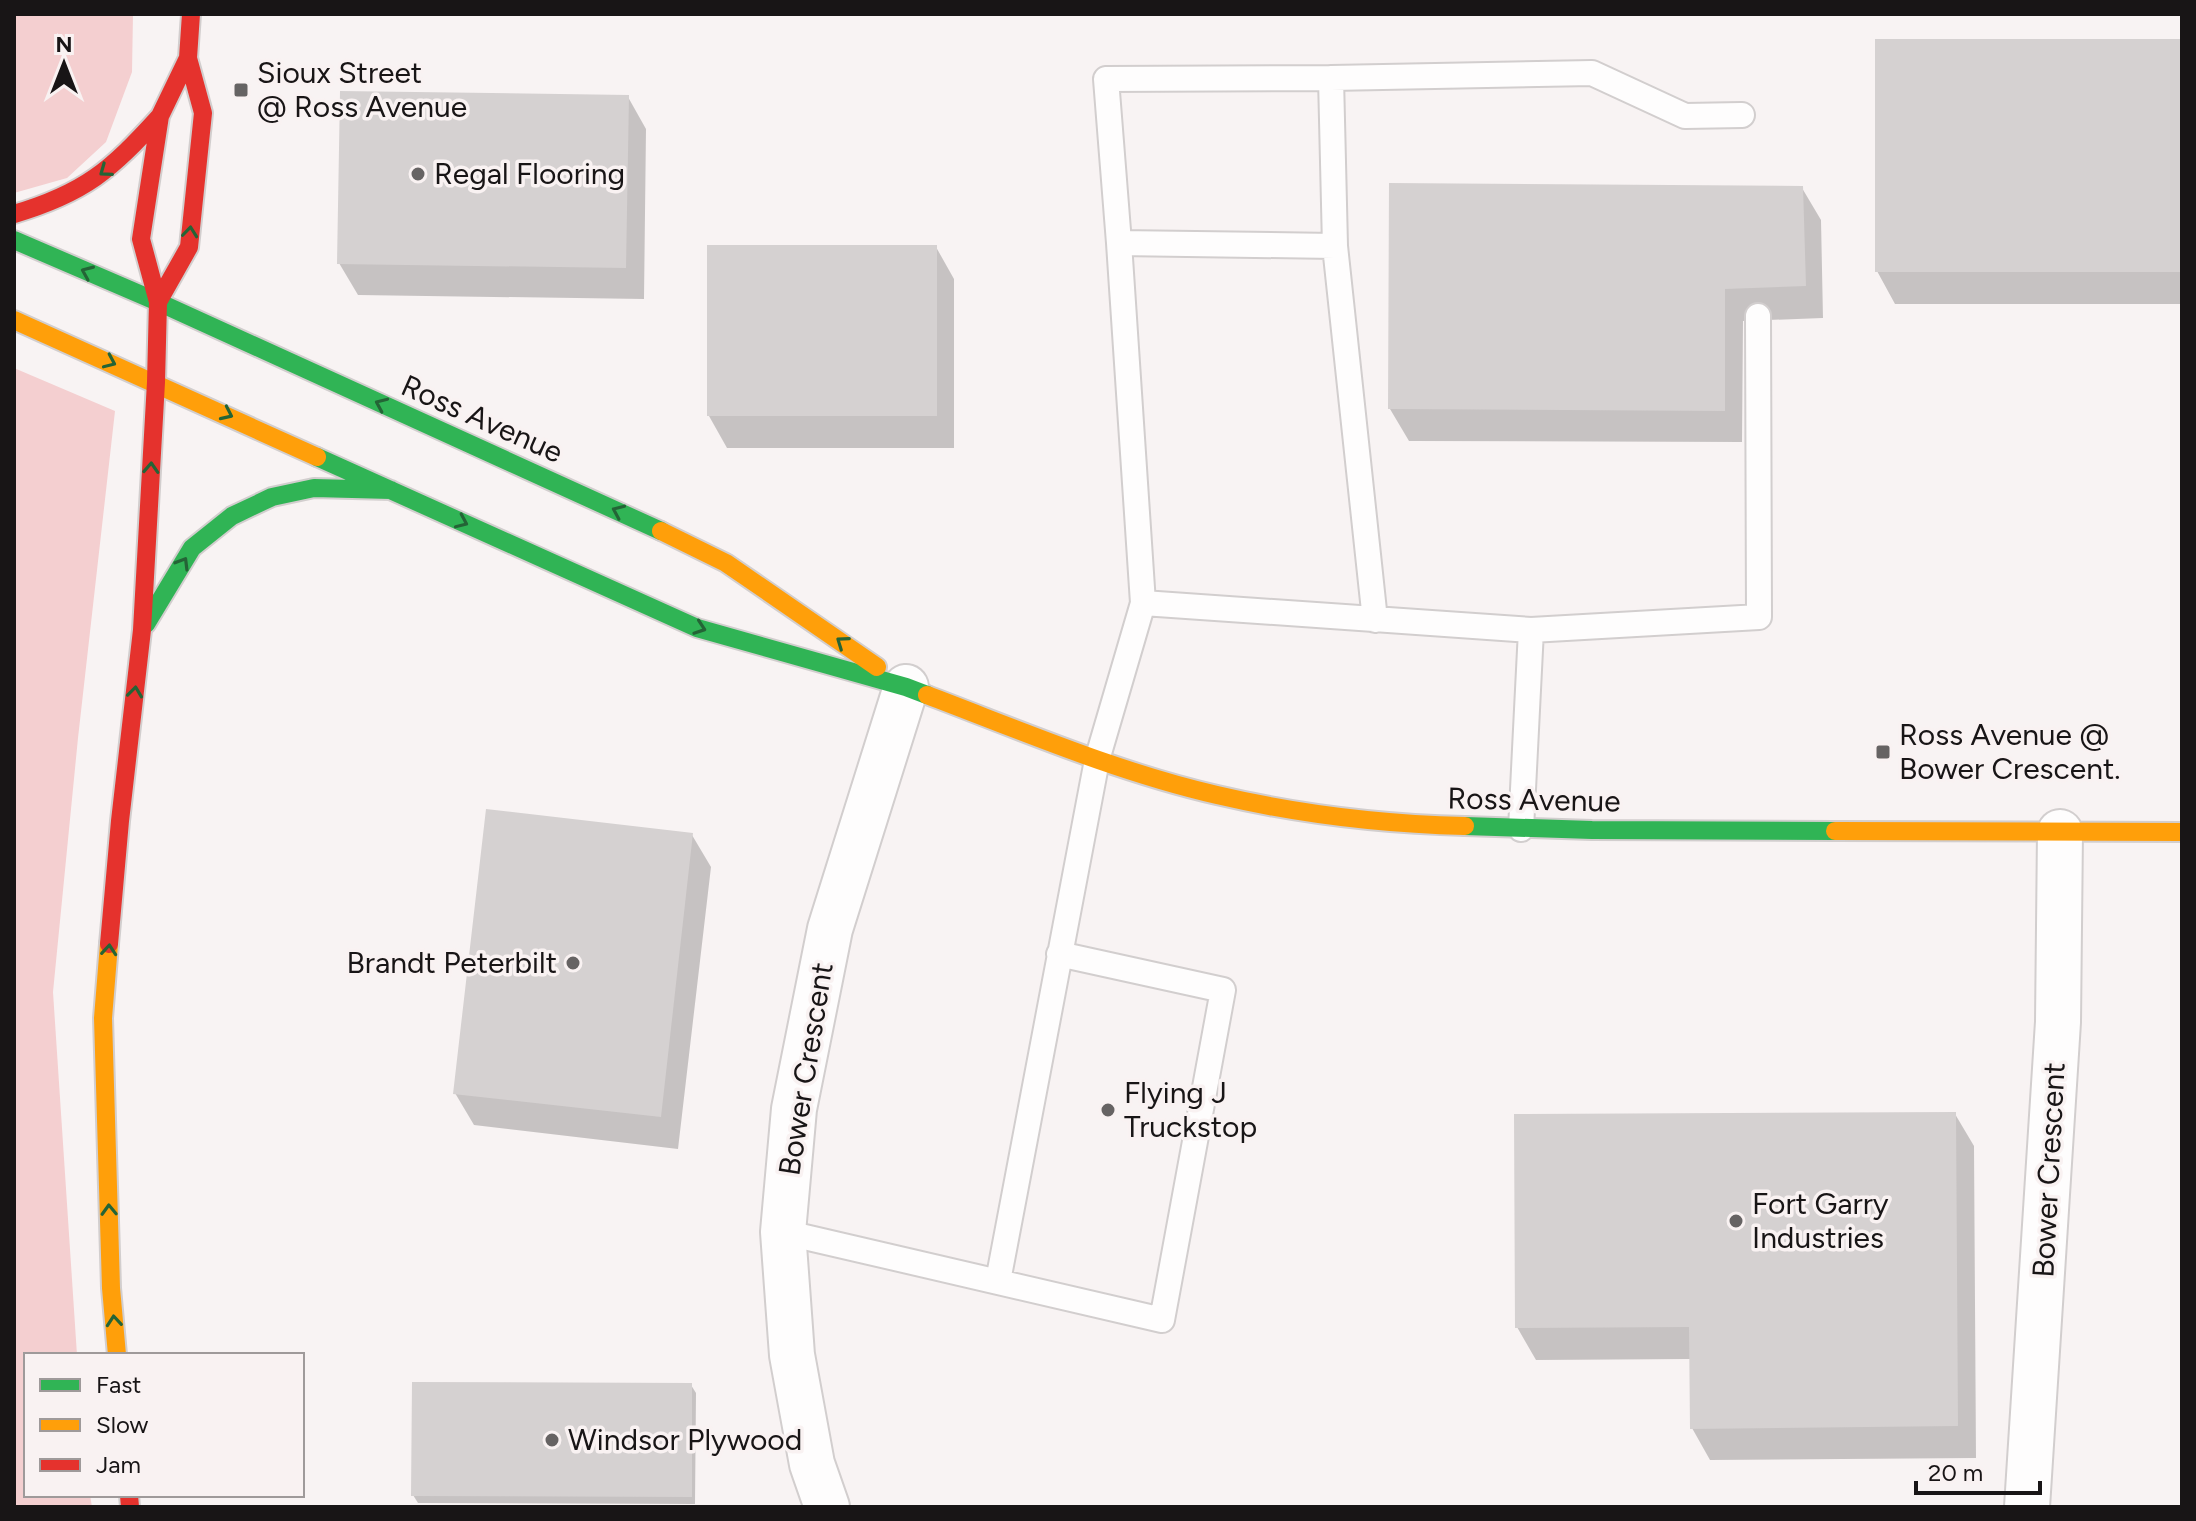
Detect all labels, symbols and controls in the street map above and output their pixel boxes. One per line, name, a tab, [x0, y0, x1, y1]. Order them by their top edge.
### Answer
north arrow	[24, 24, 104, 104]
text: N	[55, 31, 73, 58]
place label: Sioux Street @ Ross Avenue	[257, 54, 467, 125]
marker: Sioux Street @ Ross Avenue	[232, 81, 250, 99]
place label: Regal Flooring	[434, 155, 625, 192]
one-way arrow	[99, 161, 113, 176]
marker: Regal Flooring	[409, 165, 427, 183]
one-way arrow	[182, 225, 199, 238]
one-way arrow	[80, 265, 95, 281]
one-way arrow	[102, 353, 117, 369]
street label: Ross Avenue	[396, 366, 569, 471]
one-way arrow	[375, 397, 390, 413]
one-way arrow	[218, 405, 233, 421]
one-way arrow	[142, 461, 159, 474]
one-way arrow	[612, 505, 626, 521]
one-way arrow	[454, 512, 469, 528]
one-way arrow	[173, 557, 189, 572]
one-way arrow	[692, 619, 706, 635]
one-way arrow	[836, 637, 850, 652]
one-way arrow	[127, 685, 144, 698]
place label: Ross Avenue @ Bower Crescent.	[1899, 716, 2121, 787]
marker: Ross Avenue @ Bower Crescent.	[1874, 743, 1892, 761]
street label: Ross Avenue	[1447, 779, 1621, 820]
one-way arrow	[100, 943, 117, 956]
place label: Brandt Peterbilt	[346, 944, 557, 981]
marker: Brandt Peterbilt	[564, 954, 582, 972]
street label: Bower Crescent	[770, 960, 841, 1178]
street label: Bower Crescent	[2024, 1062, 2073, 1278]
place label: Flying J Truckstop	[1124, 1074, 1257, 1145]
marker: Flying J Truckstop	[1099, 1101, 1117, 1119]
place label: Fort Garry Industries	[1752, 1185, 1889, 1256]
one-way arrow	[100, 1203, 117, 1216]
marker: Fort Garry Industries	[1727, 1212, 1745, 1230]
one-way arrow	[106, 1314, 123, 1327]
legend	[24, 1353, 304, 1497]
text: Fast	[96, 1370, 141, 1399]
text: Slow	[96, 1410, 149, 1439]
place label: Windsor Plywood	[568, 1421, 802, 1458]
marker: Windsor Plywood	[543, 1431, 561, 1449]
scale bar	[1916, 1445, 2040, 1495]
text: Jam	[96, 1450, 141, 1479]
text: 20 m	[1928, 1458, 1983, 1487]

